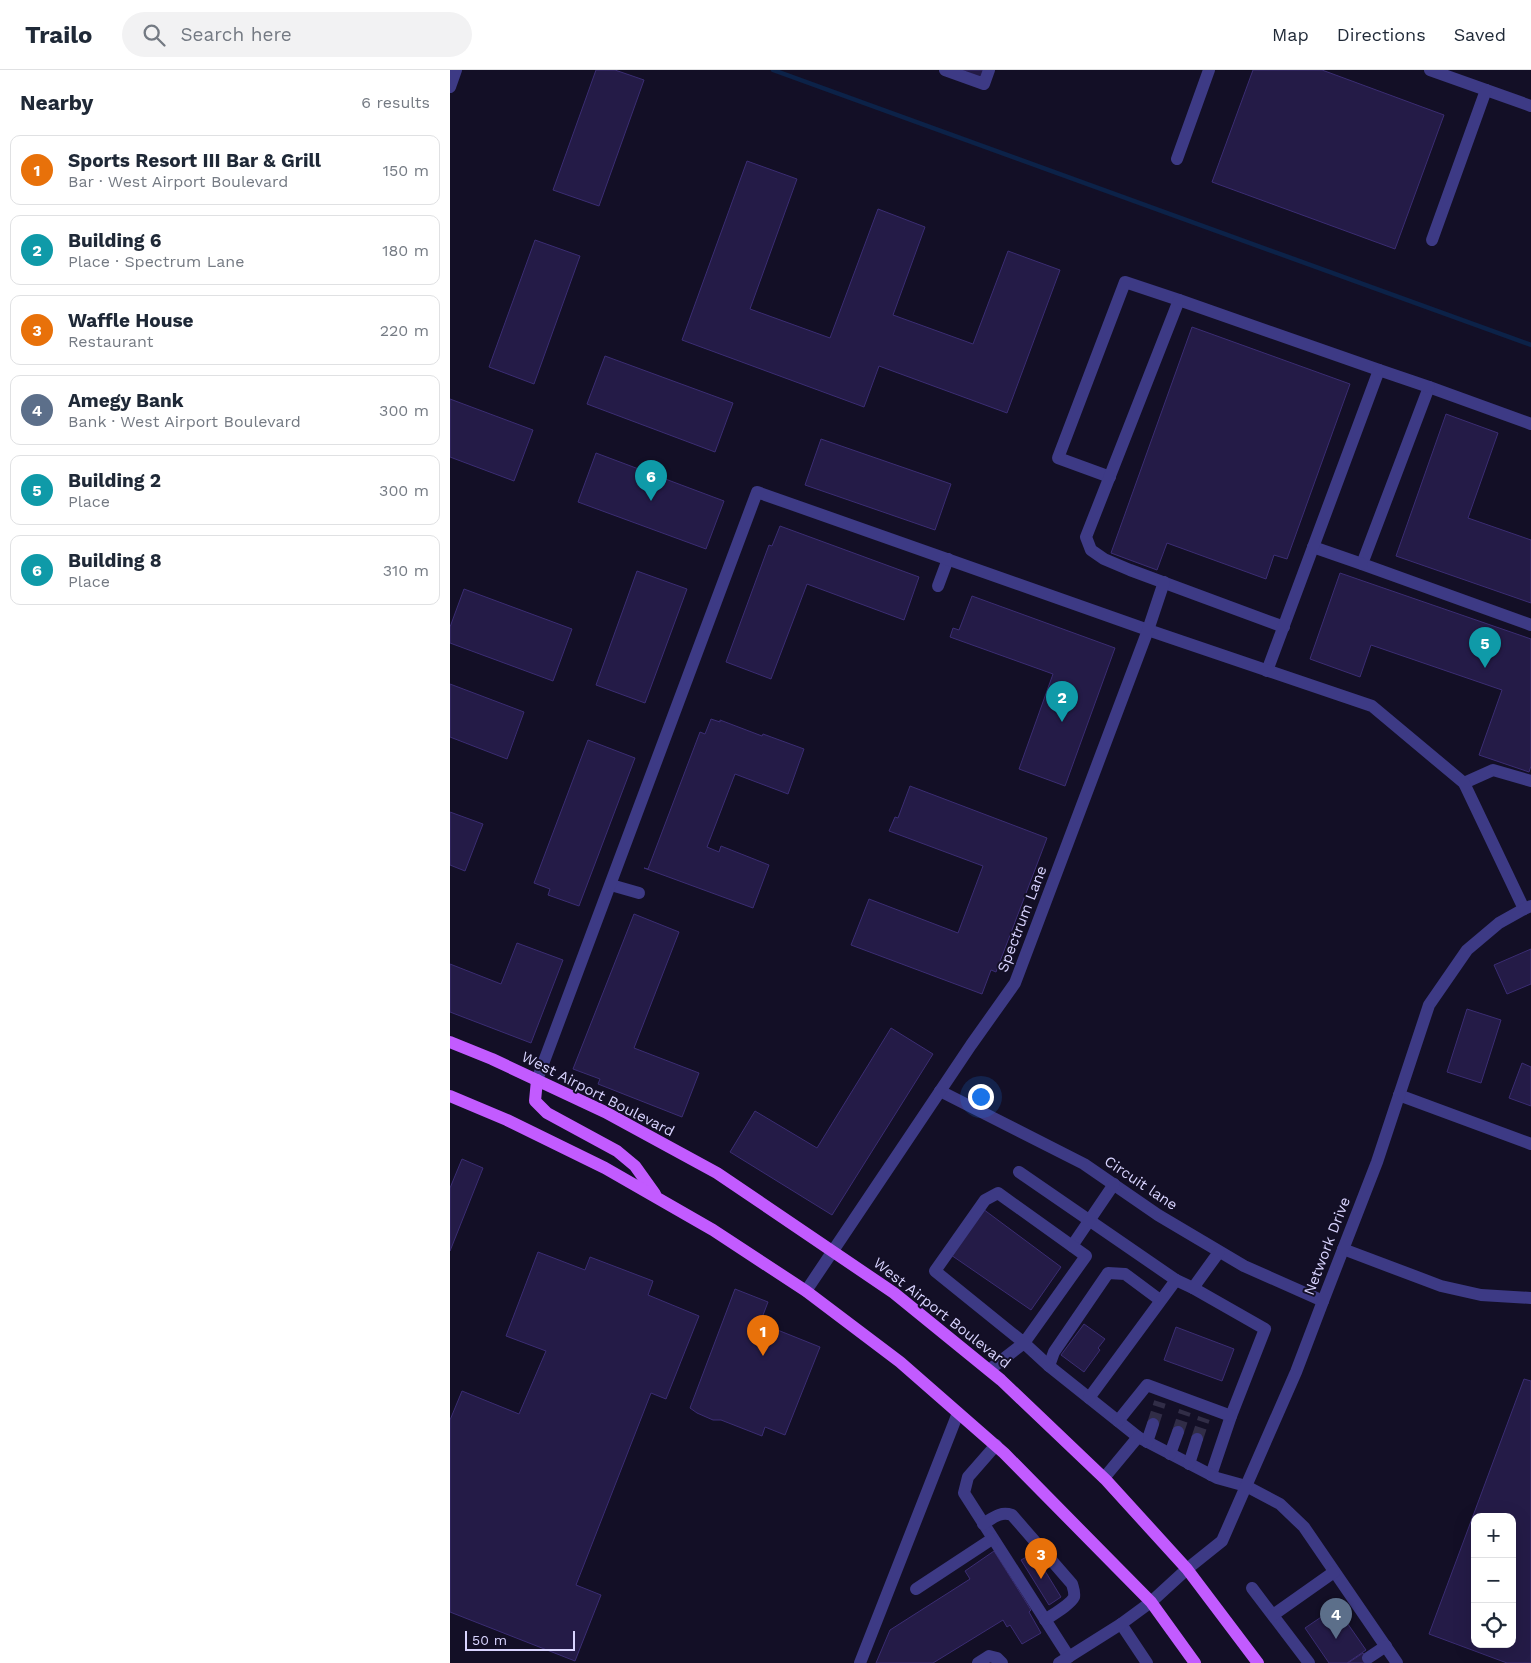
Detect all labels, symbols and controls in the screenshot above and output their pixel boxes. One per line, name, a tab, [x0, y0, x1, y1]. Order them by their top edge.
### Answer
search box	[122, 12, 472, 57]
text: Trailo	[25, 21, 92, 49]
icon: search	[140, 21, 168, 49]
text: Search here	[180, 23, 292, 46]
text: Map	[1272, 24, 1309, 45]
text: Directions	[1337, 24, 1426, 45]
text: Saved	[1454, 24, 1506, 45]
text: Nearby	[20, 90, 93, 115]
text: 6 results	[361, 93, 430, 112]
text: Sports Resort III Bar & Grill	[68, 149, 321, 172]
text: 1	[34, 161, 40, 180]
text: 150 m	[383, 161, 429, 180]
text: Bar · West Airport Boulevard	[68, 172, 288, 191]
text: Building 6	[68, 229, 162, 252]
text: 2	[32, 241, 42, 260]
text: 180 m	[382, 241, 429, 260]
text: Place · Spectrum Lane	[68, 252, 244, 271]
text: Waffle House	[68, 309, 194, 332]
text: 3	[32, 321, 42, 340]
text: 220 m	[380, 321, 429, 340]
text: Restaurant	[68, 332, 154, 351]
text: Amegy Bank	[68, 389, 184, 412]
text: 4	[32, 401, 42, 420]
text: 300 m	[379, 401, 429, 420]
text: Bank · West Airport Boulevard	[68, 412, 301, 431]
pin: 6	[635, 460, 667, 501]
text: Building 2	[68, 469, 161, 492]
text: 5	[32, 481, 42, 500]
text: 300 m	[379, 481, 429, 500]
text: Place	[68, 492, 110, 511]
text: Building 8	[68, 549, 162, 572]
text: 6	[32, 561, 42, 580]
text: 310 m	[383, 561, 429, 580]
text: Place	[68, 572, 110, 591]
pin: 5	[1469, 627, 1501, 668]
pin: 2	[1046, 681, 1078, 722]
street label: Spectrum Lane	[993, 863, 1051, 975]
street label: West Airport Boulevard	[519, 1048, 677, 1140]
your location	[968, 1084, 994, 1110]
street label: Circuit lane	[1101, 1152, 1181, 1214]
street label: Network Drive	[1300, 1194, 1354, 1298]
street label: West Airport Boulevard	[870, 1254, 1014, 1372]
pin: 1	[747, 1315, 779, 1356]
map controls	[1471, 1513, 1516, 1648]
button: +	[1471, 1513, 1516, 1558]
pin: 3	[1025, 1538, 1057, 1579]
button: −	[1471, 1558, 1516, 1603]
pin: 4	[1320, 1598, 1352, 1639]
button: locate	[1471, 1603, 1516, 1648]
scale bar	[465, 1628, 575, 1651]
text: 50 m	[472, 1632, 507, 1648]

